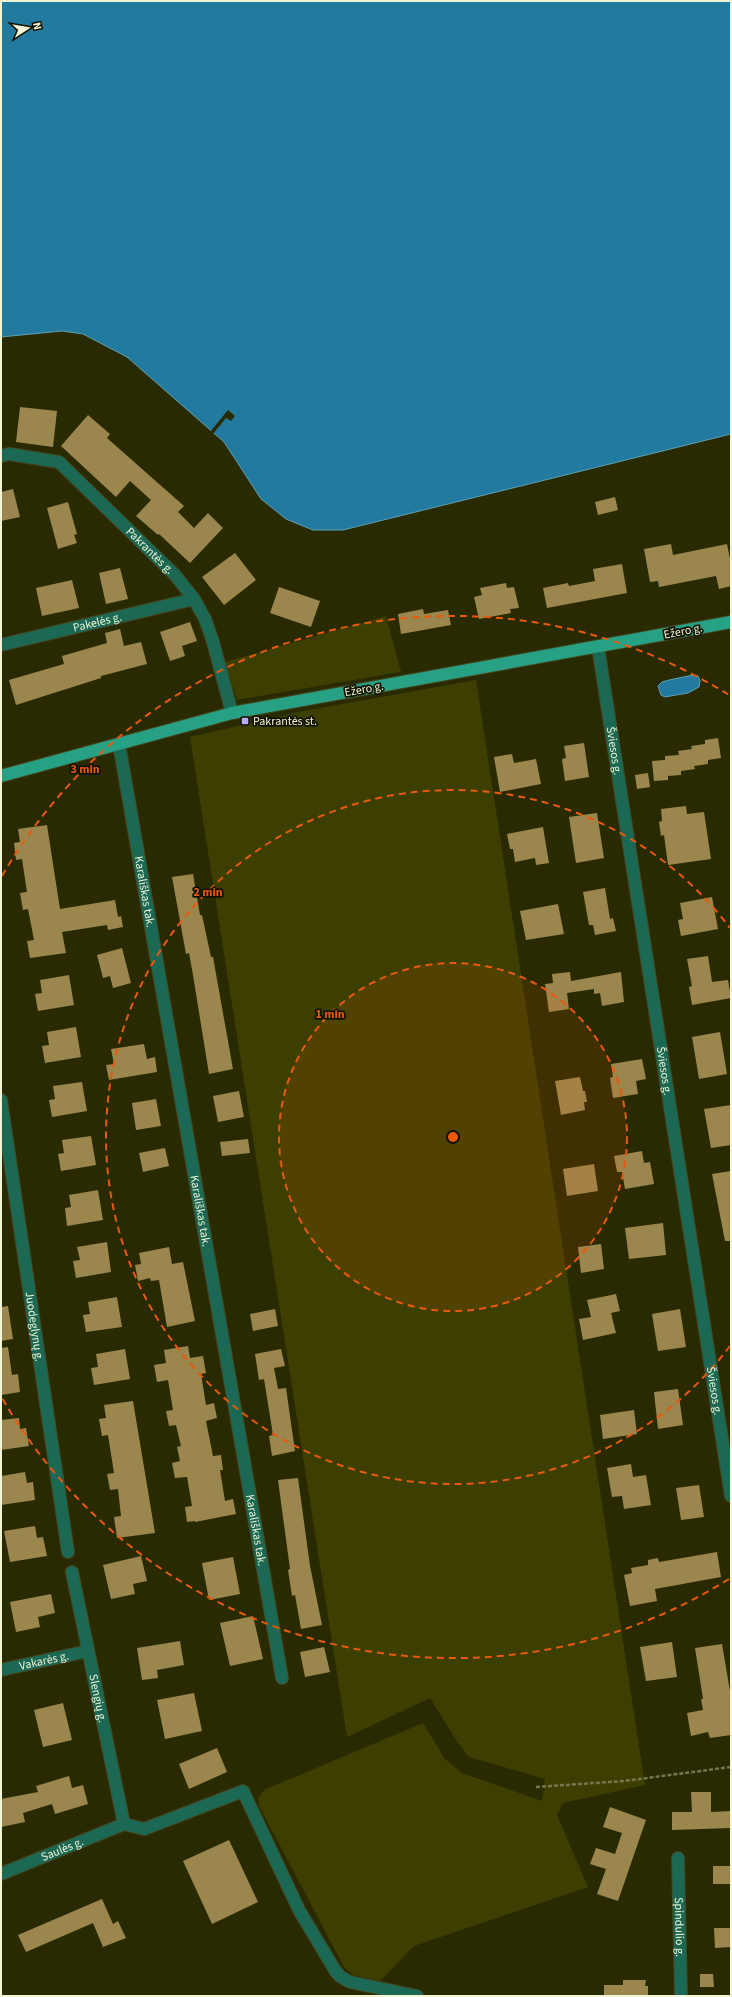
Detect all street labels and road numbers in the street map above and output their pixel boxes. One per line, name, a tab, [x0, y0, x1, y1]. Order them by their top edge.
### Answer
street label: Pakrantės g.	[122, 524, 178, 578]
street label: Pakelės g.	[71, 609, 123, 637]
street label: Ežero g.	[662, 619, 704, 644]
street label: Ežero g.	[343, 678, 385, 701]
street label: Šviesos g.	[602, 725, 626, 776]
street label: Karališkas tak.	[130, 855, 159, 929]
street label: Šviesos g.	[652, 1045, 676, 1096]
street label: Karališkas tak.	[185, 1174, 215, 1248]
street label: Juodeglynų g.	[20, 1290, 48, 1363]
street label: Šviesos g.	[702, 1366, 726, 1417]
street label: Karališkas tak.	[241, 1493, 270, 1567]
street label: Vakarės g.	[18, 1647, 71, 1675]
street label: Slengių g.	[84, 1673, 111, 1724]
street label: Saulės g.	[39, 1833, 86, 1866]
street label: Spindulio g.	[670, 1897, 688, 1957]

